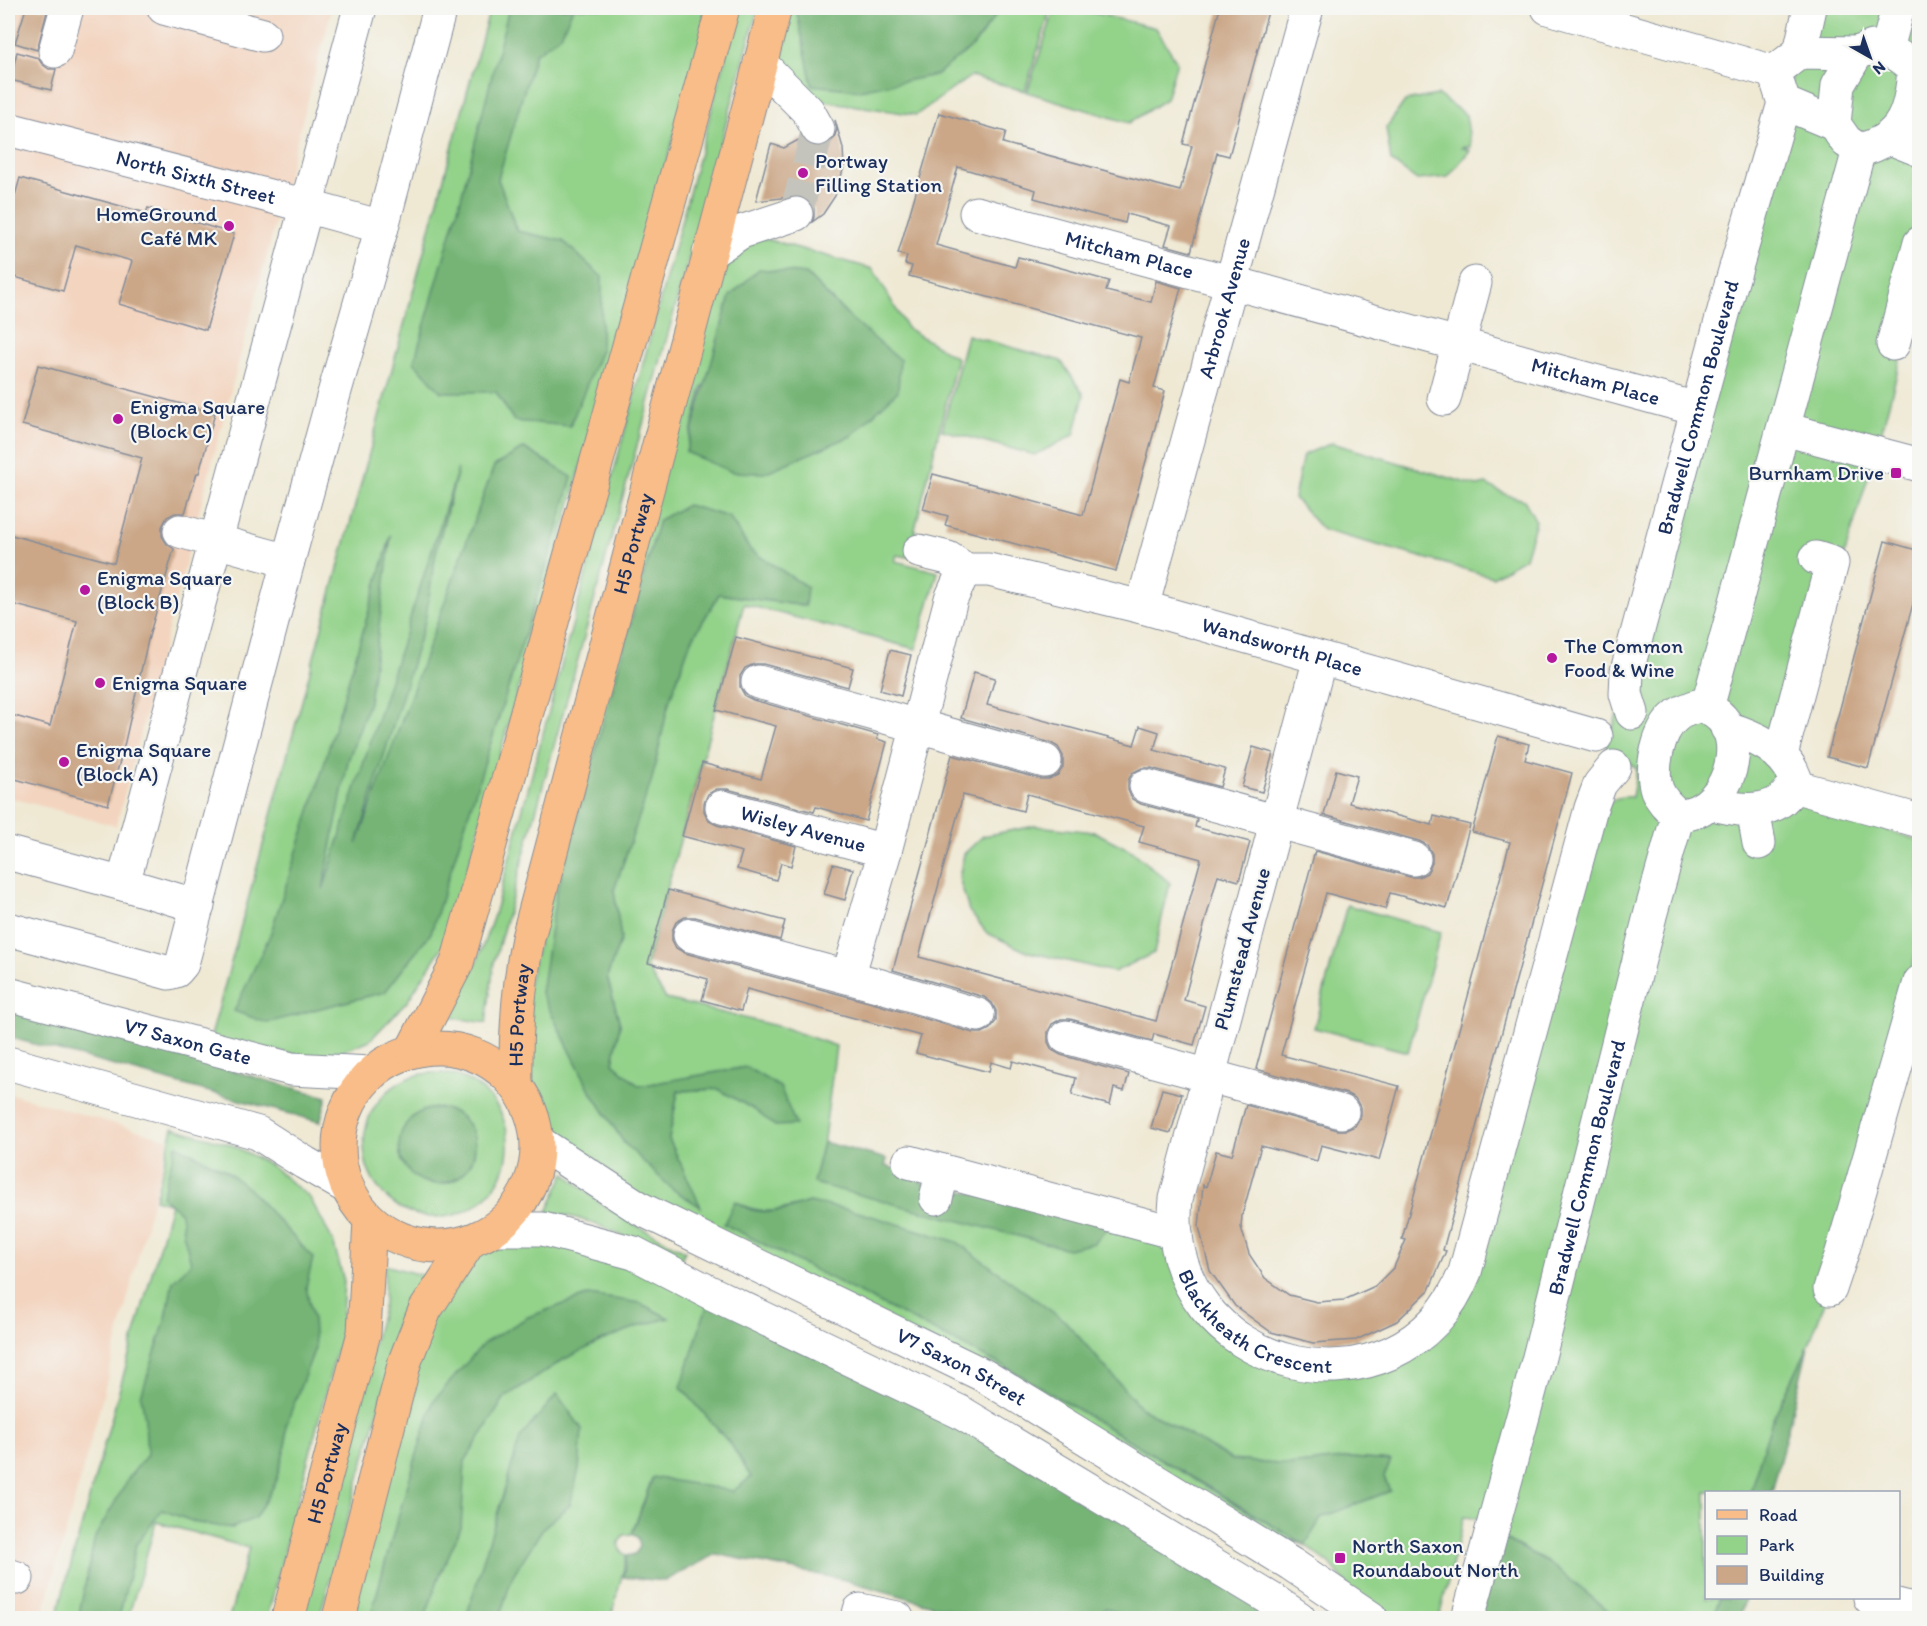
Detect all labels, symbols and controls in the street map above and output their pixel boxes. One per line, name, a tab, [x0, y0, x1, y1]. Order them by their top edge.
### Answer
north arrow	[1840, 27, 1900, 87]
text: N	[1869, 57, 1890, 79]
street label: North Sixth Street	[113, 144, 279, 209]
place label: Portway Filling Station	[815, 148, 942, 197]
marker: Portway Filling Station	[796, 166, 810, 180]
place label: HomeGround Café MK	[96, 201, 218, 250]
marker: HomeGround Café MK	[222, 219, 236, 233]
street label: Mitcham Place	[1063, 225, 1197, 284]
street label: Arbrook Avenue	[1193, 235, 1255, 381]
street label: Bradwell Common Boulevard	[1651, 276, 1744, 537]
street label: Mitcham Place	[1529, 352, 1663, 410]
place label: Enigma Square (Block C)	[130, 394, 265, 443]
marker: Enigma Square (Block C)	[111, 412, 125, 426]
place label: Burnham Drive	[1749, 460, 1884, 485]
marker: Burnham Drive	[1889, 466, 1903, 480]
street label: H5 Portway	[607, 490, 658, 597]
place label: Enigma Square (Block B)	[97, 565, 232, 614]
marker: Enigma Square (Block B)	[78, 583, 92, 597]
street label: Wandsworth Place	[1199, 612, 1366, 681]
place label: The Common Food & Wine	[1564, 633, 1683, 682]
marker: The Common Food & Wine	[1545, 651, 1559, 665]
place label: Enigma Square	[112, 670, 247, 695]
marker: Enigma Square	[93, 676, 107, 690]
place label: Enigma Square (Block A)	[76, 737, 211, 786]
marker: Enigma Square (Block A)	[57, 755, 71, 769]
street label: Wisley Avenue	[738, 800, 869, 857]
street label: Plumstead Avenue	[1208, 865, 1275, 1033]
street label: H5 Portway	[503, 962, 535, 1067]
street label: V7 Saxon Gate	[122, 1012, 254, 1070]
street label: Bradwell Common Boulevard	[1542, 1036, 1631, 1298]
street label: Blackheath Crescent	[1173, 1265, 1332, 1378]
street label: V7 Saxon Street	[893, 1322, 1031, 1411]
street label: H5 Portway	[301, 1419, 352, 1526]
legend	[1705, 1491, 1900, 1599]
text: Road	[1759, 1504, 1798, 1526]
place label: North Saxon Roundabout North	[1352, 1533, 1519, 1582]
text: Park	[1759, 1534, 1794, 1556]
marker: North Saxon Roundabout North	[1333, 1551, 1347, 1565]
text: Building	[1759, 1564, 1825, 1586]

